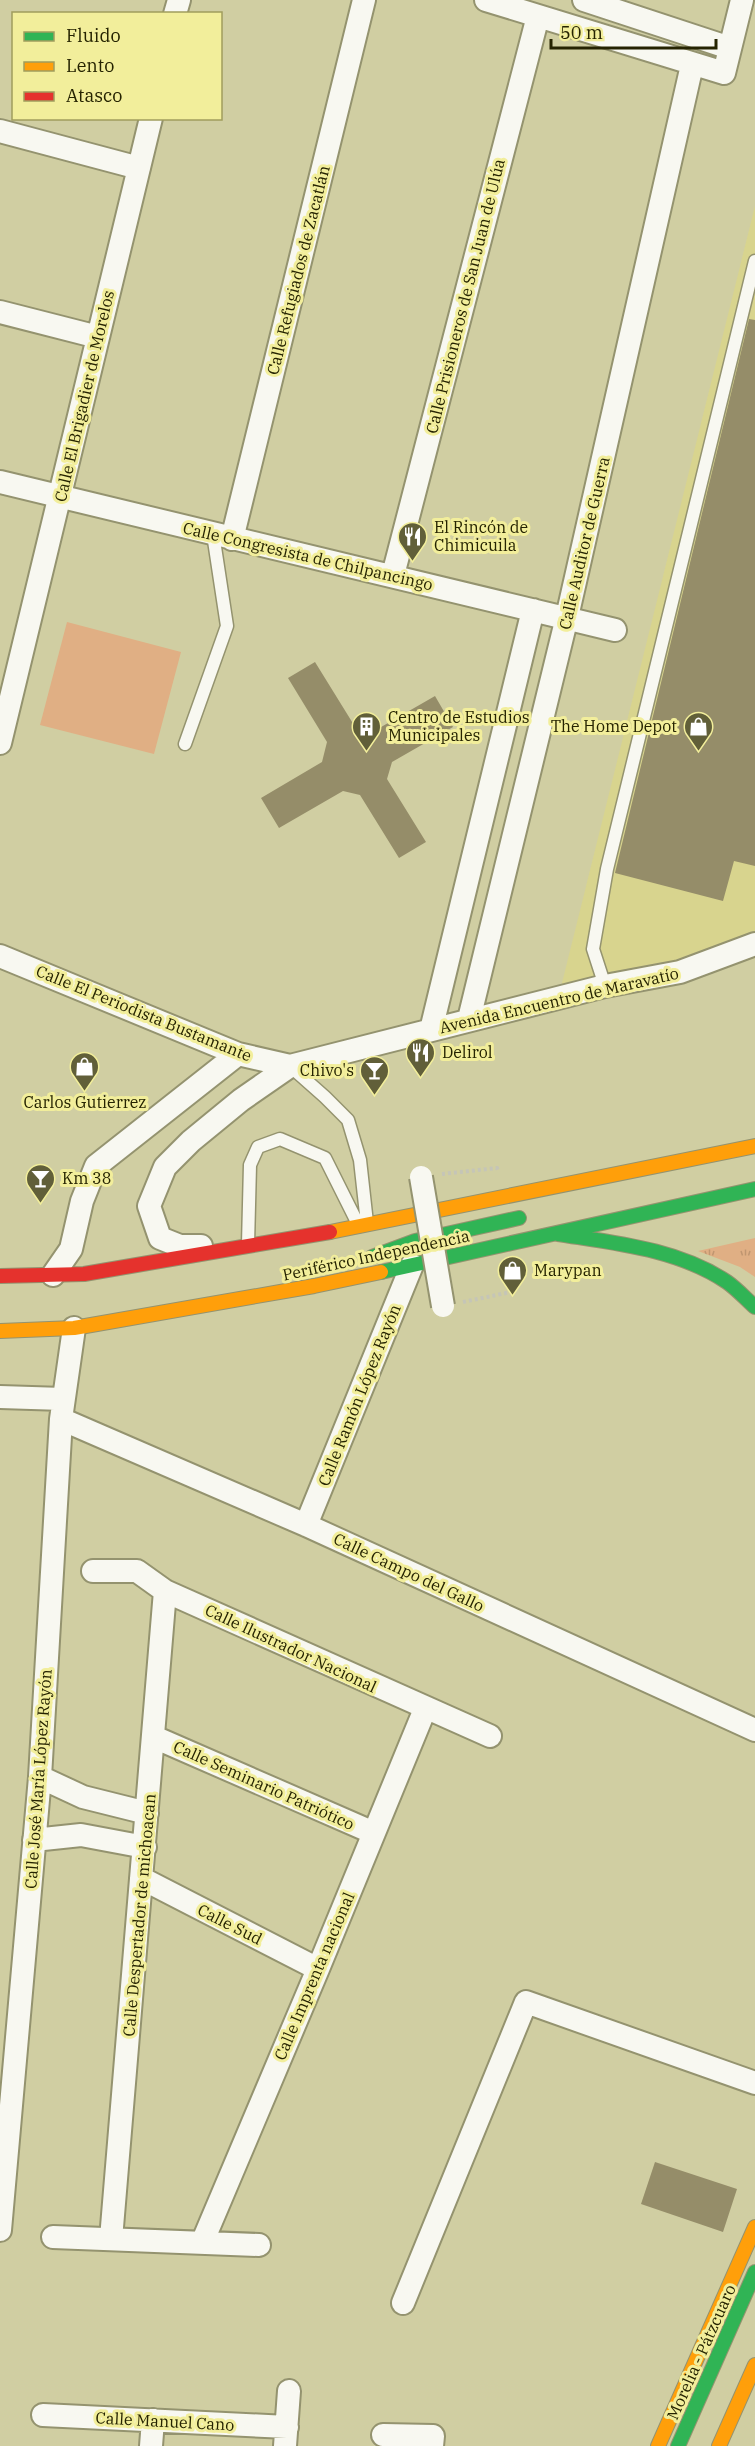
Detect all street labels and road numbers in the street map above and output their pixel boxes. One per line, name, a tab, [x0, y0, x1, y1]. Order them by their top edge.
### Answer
street label: Calle Prisioneros de San Juan de Ulúa	[421, 156, 509, 435]
street label: Calle Refugiados de Zacatlán	[262, 163, 334, 377]
street label: Calle El Brigadier de Morelos	[50, 288, 118, 504]
street label: Calle Auditor de Guerra	[554, 454, 614, 631]
street label: Calle Congresista de Chilpancingo	[181, 518, 435, 594]
street label: Calle El Periodista Bustamante	[33, 961, 255, 1065]
street label: Avenida Encuentro de Maravatío	[437, 963, 681, 1037]
street label: Periférico Independencia	[281, 1225, 472, 1285]
street label: Calle Ramón López Rayón	[313, 1301, 405, 1489]
street label: Calle Campo del Gallo	[331, 1528, 487, 1616]
street label: Calle Ilustrador Nacional	[202, 1599, 380, 1697]
street label: Calle José María López Rayón	[20, 1668, 56, 1890]
street label: Calle Seminario Patriótico	[170, 1736, 358, 1834]
street label: Calle Despertador de michoacan	[118, 1793, 160, 2037]
street label: Calle Imprenta nacional	[270, 1889, 359, 2063]
street label: Calle Sud	[194, 1899, 266, 1949]
street label: Morelia - Pátzcuaro	[662, 2281, 740, 2423]
street label: Calle Manuel Cano	[95, 2407, 235, 2435]

